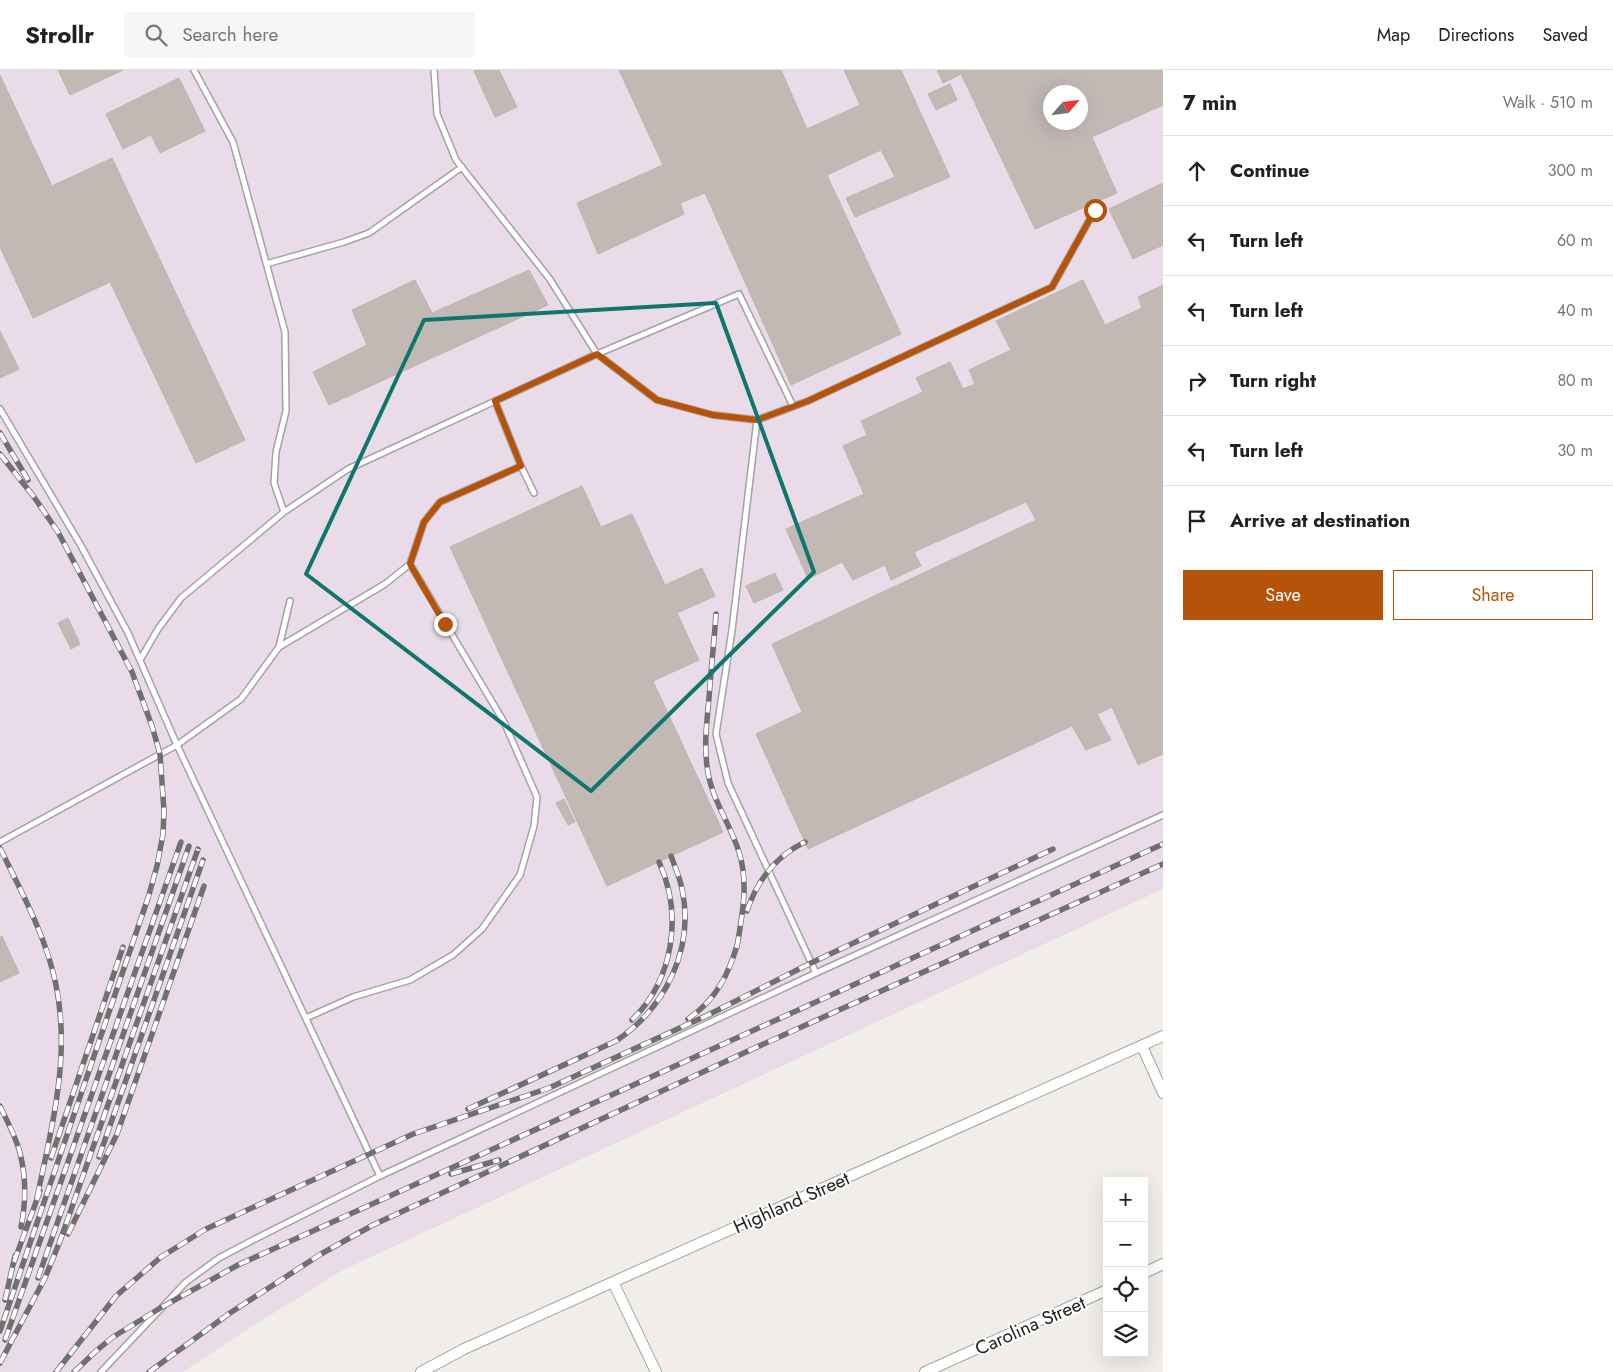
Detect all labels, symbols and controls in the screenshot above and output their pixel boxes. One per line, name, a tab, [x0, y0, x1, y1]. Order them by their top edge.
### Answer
search box	[124, 12, 474, 57]
text: Strollr	[25, 17, 94, 52]
icon: search	[142, 21, 170, 49]
text: Search here	[182, 21, 278, 48]
text: Map	[1377, 22, 1410, 48]
text: Directions	[1438, 22, 1514, 48]
text: Saved	[1542, 22, 1588, 48]
north arrow	[1043, 85, 1088, 130]
text: 7 min	[1183, 88, 1237, 118]
text: Walk · 510 m	[1503, 91, 1593, 114]
icon: ahead	[1183, 157, 1211, 185]
text: Continue	[1230, 157, 1309, 184]
text: 300 m	[1548, 159, 1593, 182]
route start	[1084, 199, 1107, 222]
icon: left	[1183, 227, 1211, 255]
text: Turn left	[1230, 227, 1303, 254]
text: 60 m	[1557, 229, 1593, 252]
icon: left	[1183, 297, 1211, 325]
text: Turn left	[1230, 297, 1303, 324]
text: 40 m	[1557, 299, 1593, 322]
icon: right	[1183, 367, 1211, 395]
text: Turn right	[1230, 367, 1316, 394]
text: 80 m	[1557, 369, 1593, 392]
icon: left	[1183, 437, 1211, 465]
text: Turn left	[1230, 437, 1303, 464]
text: 30 m	[1557, 439, 1593, 462]
icon: arrive	[1183, 507, 1211, 535]
text: Arrive at destination	[1230, 507, 1410, 534]
button: Save	[1183, 570, 1383, 620]
button: Share	[1393, 570, 1593, 620]
route end	[434, 613, 457, 636]
street label: Highland Street	[729, 1165, 854, 1240]
map controls	[1103, 1177, 1148, 1357]
button: +	[1103, 1177, 1148, 1222]
button: −	[1103, 1222, 1148, 1267]
button: locate	[1103, 1267, 1148, 1312]
street label: Carolina Street	[971, 1289, 1090, 1362]
button: layers	[1103, 1312, 1148, 1357]

